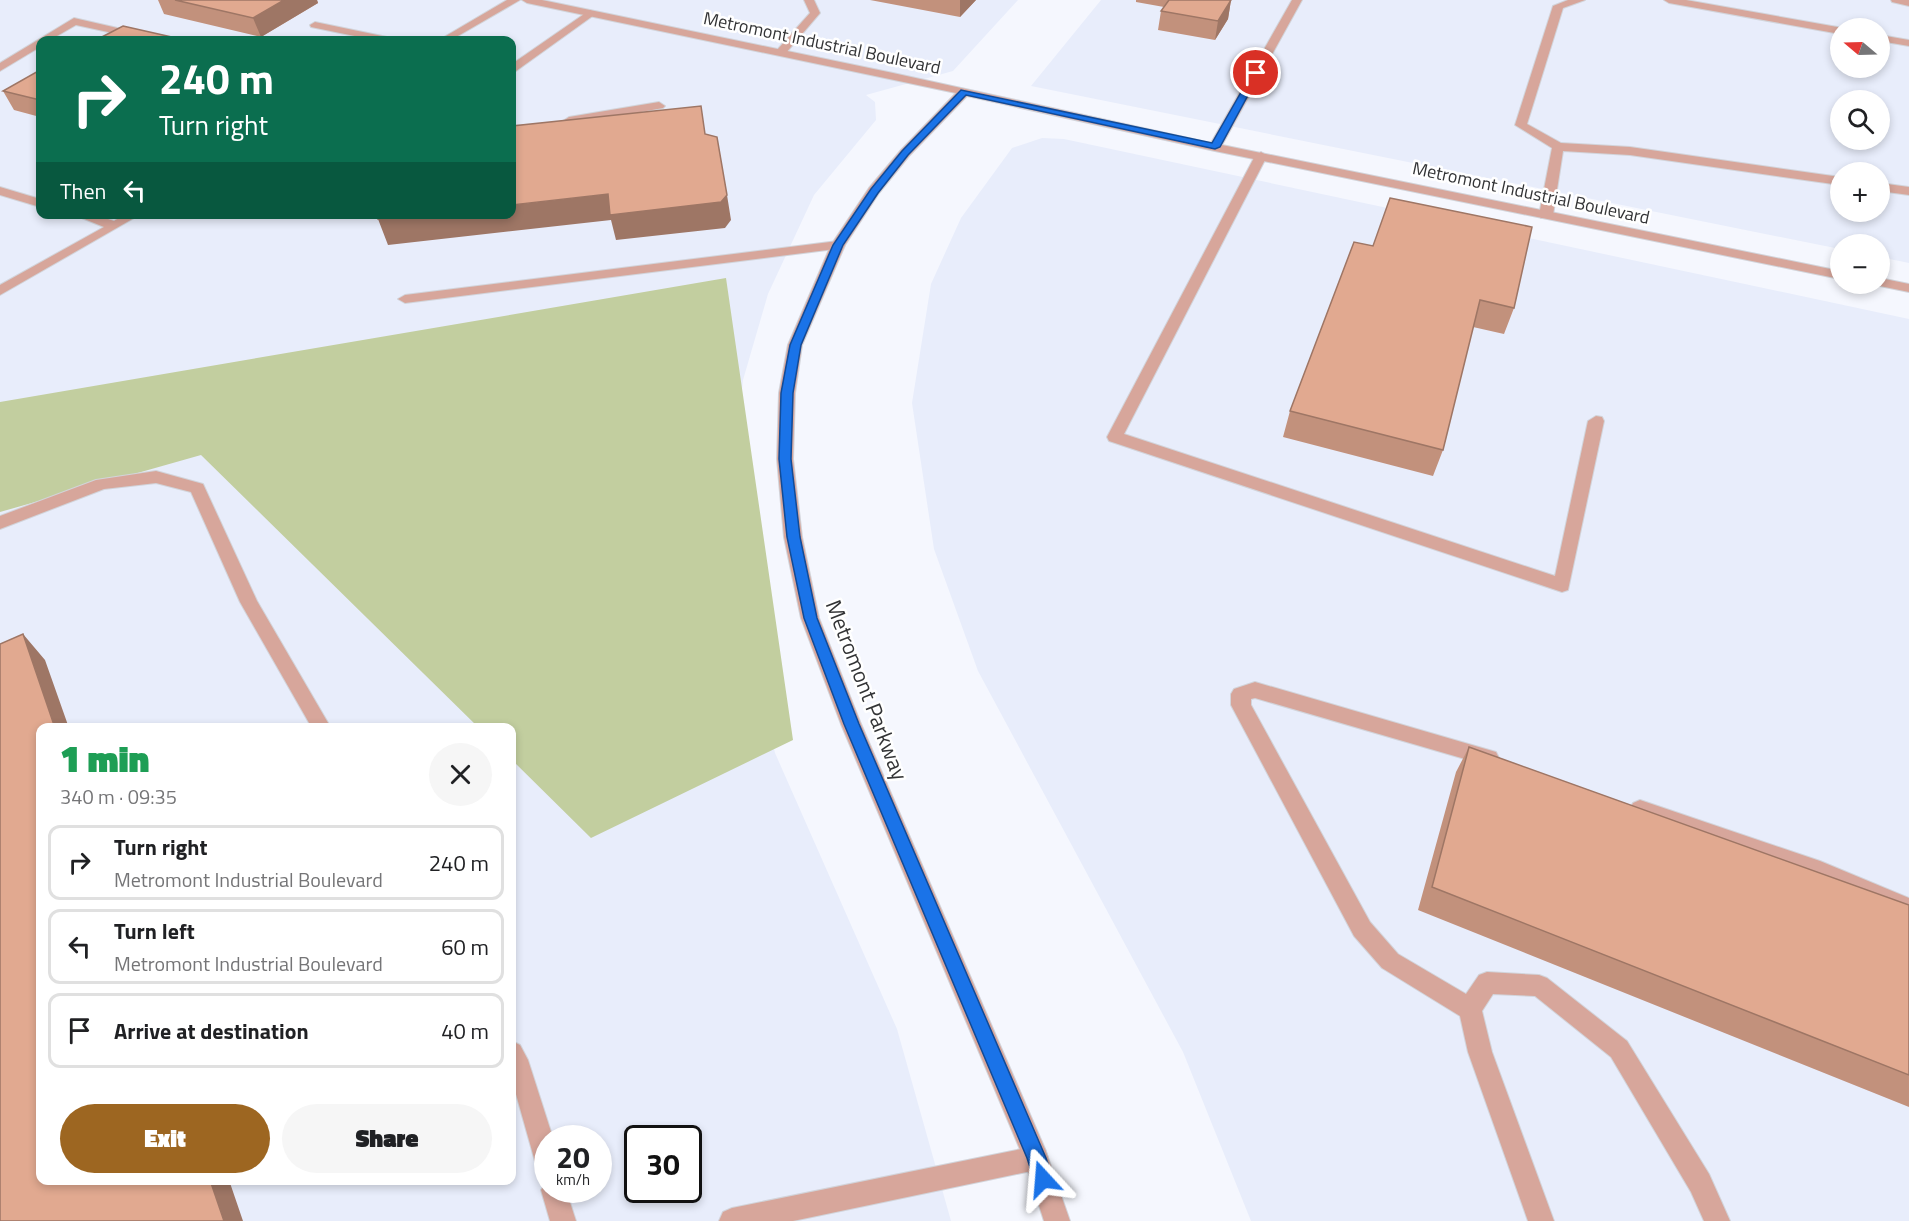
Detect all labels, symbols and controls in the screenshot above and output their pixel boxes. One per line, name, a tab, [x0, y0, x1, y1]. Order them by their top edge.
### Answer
street label: Metromont Industrial Boulevard	[701, 4, 943, 81]
north arrow	[1830, 18, 1890, 78]
map controls	[1830, 18, 1890, 294]
text: 240 m	[159, 46, 274, 110]
pin	[1230, 47, 1281, 98]
icon: arrive	[1239, 56, 1272, 89]
icon: right	[60, 60, 138, 138]
button: search	[1830, 90, 1890, 150]
text: Turn right	[159, 104, 268, 145]
street label: Metromont Industrial Boulevard	[1410, 154, 1652, 231]
button: +	[1830, 162, 1890, 222]
text: Then	[60, 174, 106, 208]
icon: left	[118, 174, 151, 207]
button: −	[1830, 234, 1890, 294]
street label: Metromont Parkway	[817, 595, 917, 785]
text: 1 min	[60, 731, 149, 786]
button: close	[429, 743, 492, 806]
text: 340 m · 09:35	[60, 781, 177, 812]
text: Turn right	[114, 830, 208, 864]
icon: right	[63, 846, 96, 879]
text: 240 m	[429, 846, 489, 880]
text: Metromont Industrial Boulevard	[114, 864, 383, 895]
text: Turn left	[114, 914, 195, 948]
icon: left	[63, 930, 96, 963]
text: 60 m	[441, 930, 489, 964]
text: Metromont Industrial Boulevard	[114, 948, 383, 979]
icon: arrive	[63, 1014, 96, 1047]
text: Arrive at destination	[114, 1014, 309, 1048]
text: 40 m	[441, 1014, 489, 1048]
button: Exit	[60, 1104, 270, 1173]
button: Share	[282, 1104, 492, 1173]
speed limit sign: 30	[624, 1125, 702, 1203]
text: 20	[556, 1134, 590, 1180]
position arrow	[1011, 1147, 1075, 1211]
text: km/h	[556, 1168, 590, 1191]

